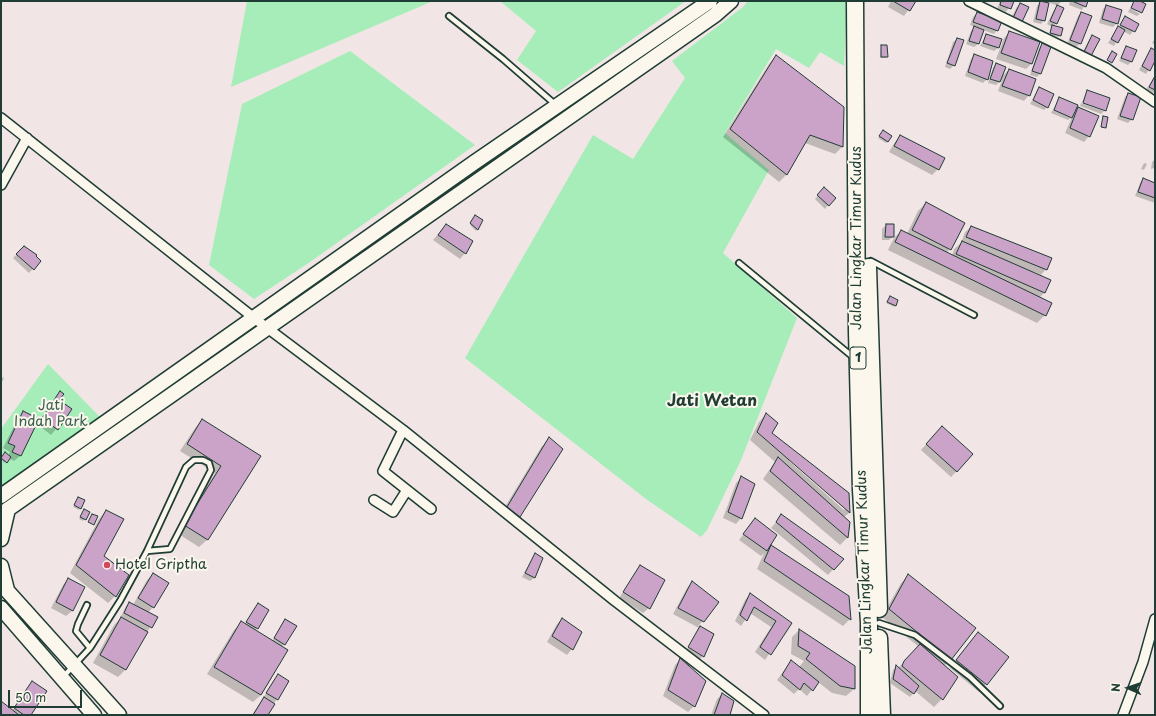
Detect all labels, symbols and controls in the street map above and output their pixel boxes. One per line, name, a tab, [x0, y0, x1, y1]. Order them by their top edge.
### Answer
street label: Jalan Lingkar Timur Kudus	[849, 146, 865, 330]
road number: 1	[850, 347, 866, 369]
district label: Jati Wetan	[667, 392, 757, 412]
park label: Jati Indah Park	[14, 398, 88, 430]
street label: Jalan Lingkar Timur Kudus	[853, 470, 877, 654]
place label: Hotel Griptha	[115, 557, 207, 573]
marker: Hotel Griptha	[102, 560, 112, 570]
north arrow	[1108, 668, 1148, 708]
scale bar	[10, 682, 84, 708]
text: N	[1107, 683, 1124, 692]
text: 50 m	[15, 688, 46, 706]

